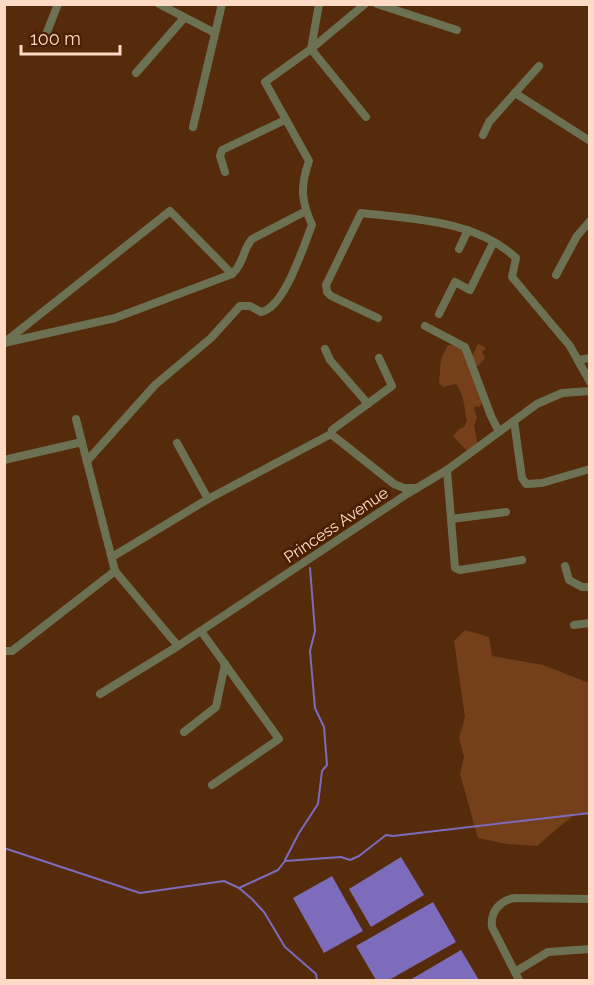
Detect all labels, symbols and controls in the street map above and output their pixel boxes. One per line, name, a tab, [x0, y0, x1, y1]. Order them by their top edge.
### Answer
scale bar	[21, 18, 120, 56]
text: 100 m	[30, 28, 81, 49]
street label: Princess Avenue	[280, 483, 392, 567]

